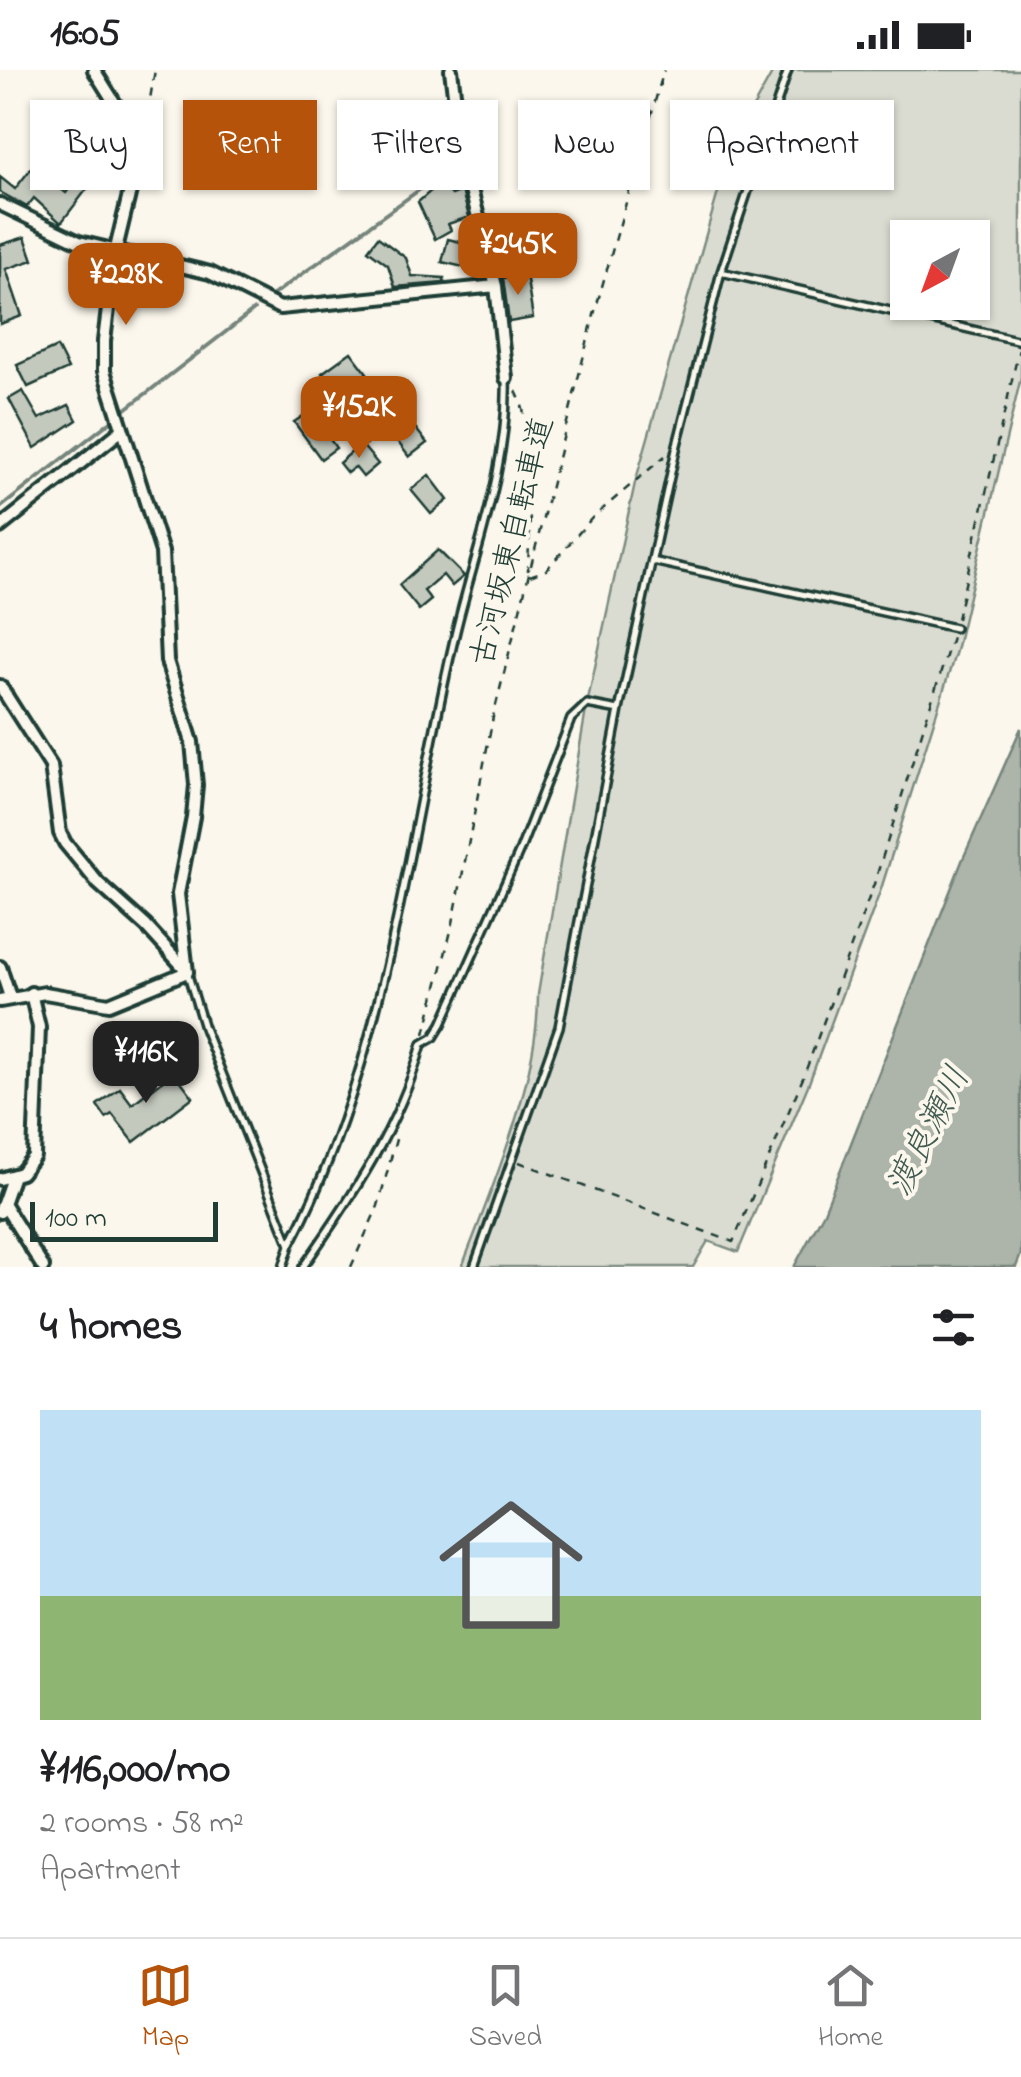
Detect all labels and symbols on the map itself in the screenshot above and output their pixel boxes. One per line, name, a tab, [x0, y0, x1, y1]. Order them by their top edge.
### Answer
pin: ¥245K	[448, 213, 588, 298]
north arrow	[890, 220, 990, 320]
pin: ¥228K	[56, 243, 196, 328]
pin: ¥152K	[289, 376, 429, 461]
street label: 古河坂東自転車道	[460, 412, 568, 672]
pin: ¥116K	[76, 1021, 216, 1106]
water label: 渡良瀬川	[875, 1058, 985, 1206]
scale bar	[30, 1197, 218, 1242]

